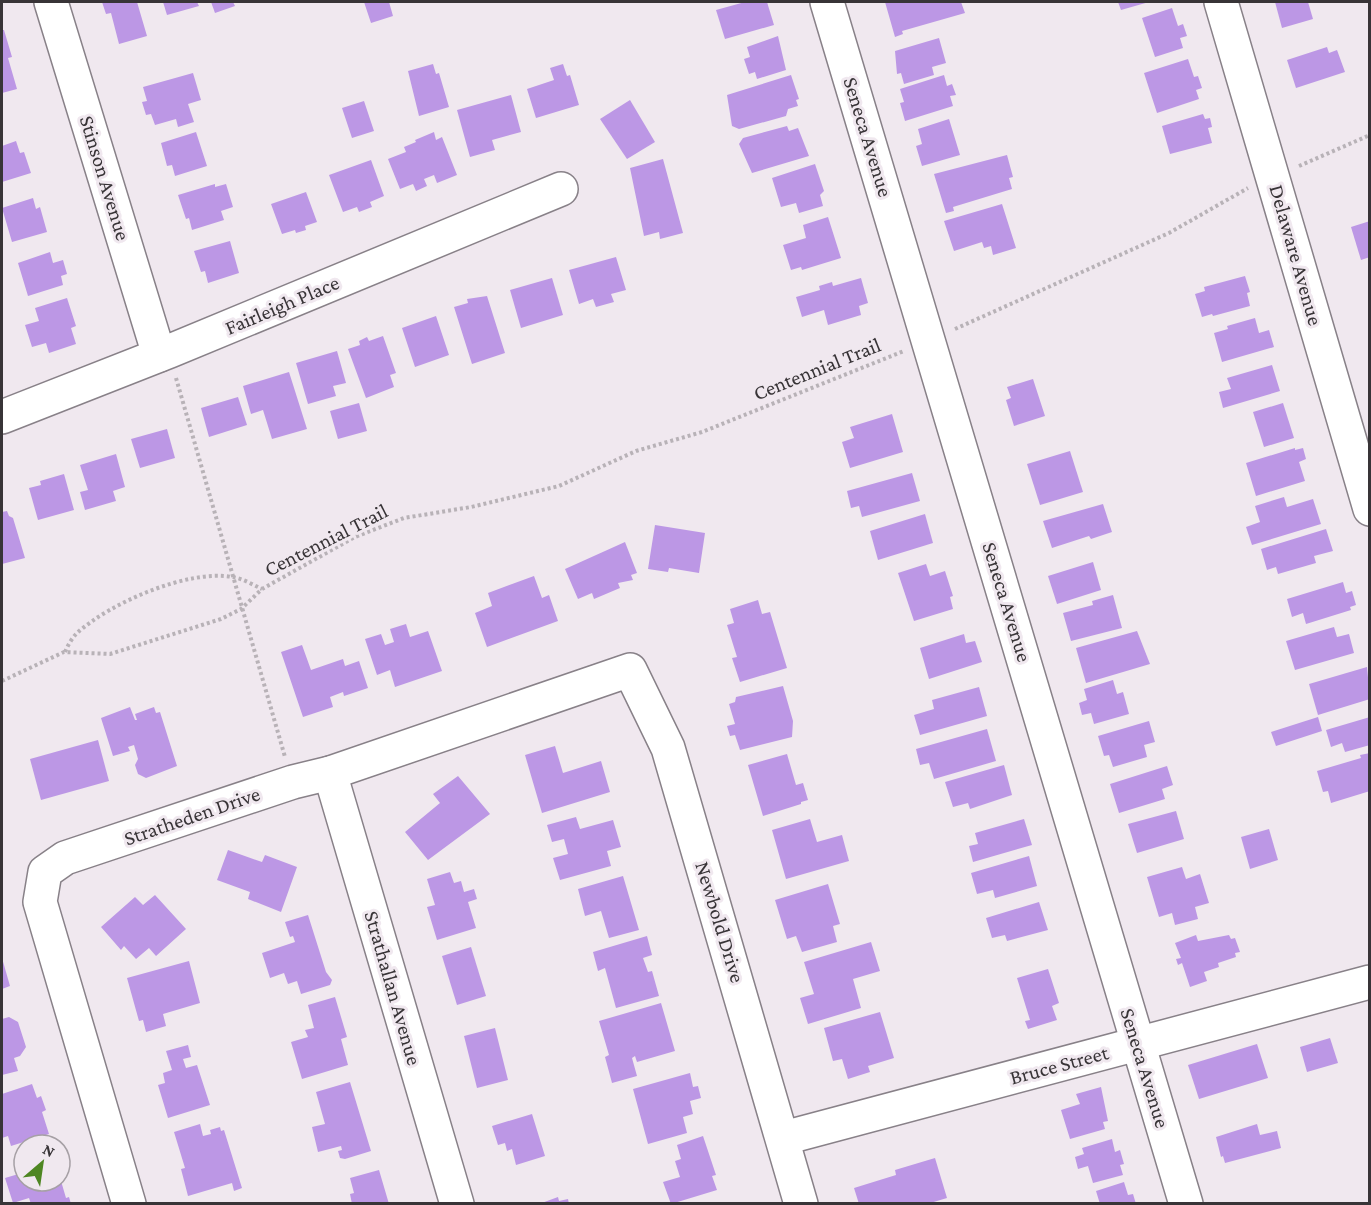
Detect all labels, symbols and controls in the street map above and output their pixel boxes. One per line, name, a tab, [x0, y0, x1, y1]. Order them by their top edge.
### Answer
street label: Seneca Avenue	[838, 74, 898, 200]
street label: Stinson Avenue	[75, 113, 135, 243]
street label: Delaware Avenue	[1264, 182, 1328, 328]
street label: Fairleigh Place	[221, 270, 343, 340]
street label: Centennial Trail	[750, 333, 884, 405]
street label: Centennial Trail	[260, 499, 392, 581]
street label: Seneca Avenue	[977, 539, 1037, 665]
street label: Stratheden Drive	[121, 782, 263, 850]
street label: Newbold Drive	[690, 858, 750, 986]
street label: Strathallan Avenue	[360, 908, 426, 1068]
street label: Seneca Avenue	[1115, 1005, 1175, 1131]
street label: Bruce Street	[1007, 1040, 1112, 1090]
north arrow	[12, 1133, 72, 1193]
text: N	[40, 1140, 58, 1160]

